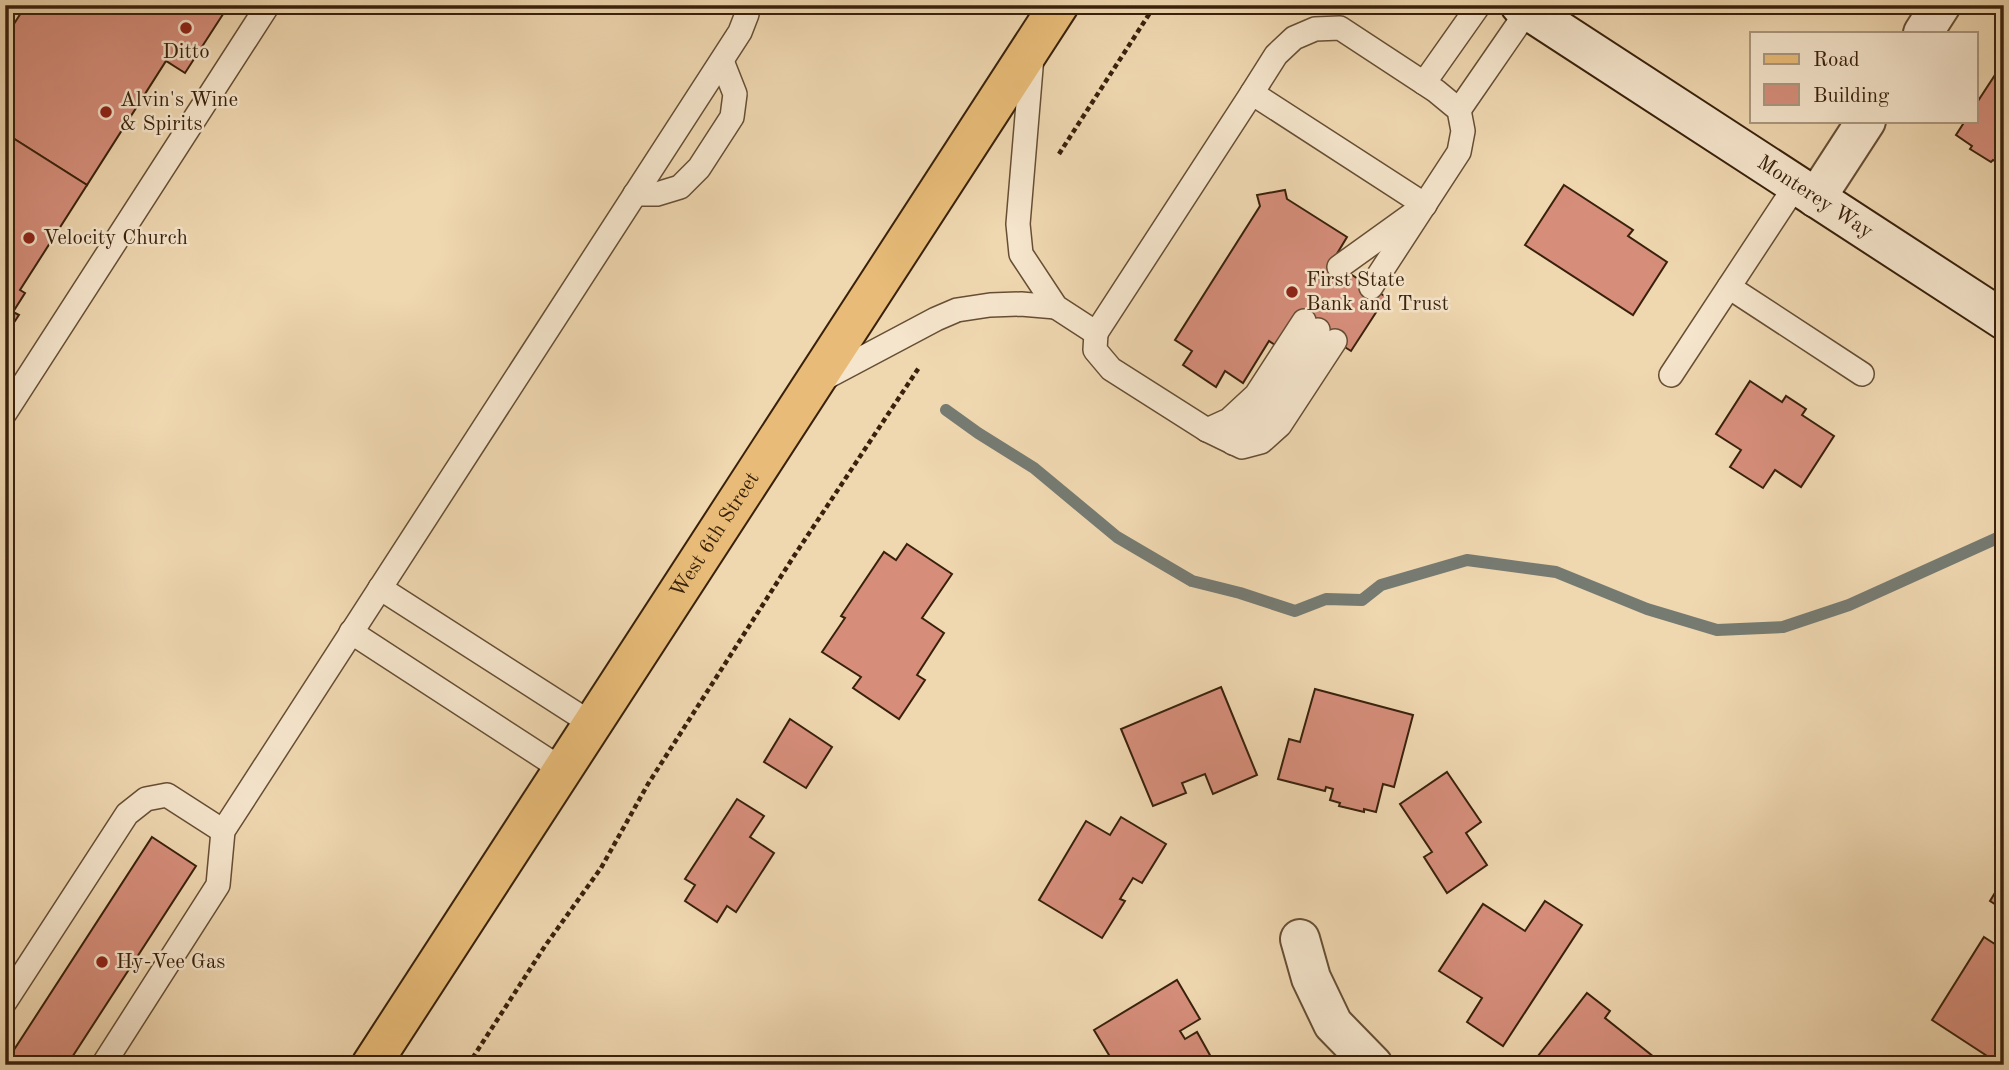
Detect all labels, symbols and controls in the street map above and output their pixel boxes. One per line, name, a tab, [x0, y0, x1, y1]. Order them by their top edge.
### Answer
marker: Ditto	[178, 20, 194, 36]
legend	[1750, 32, 1978, 122]
place label: Ditto	[162, 42, 210, 63]
text: Road	[1813, 50, 1860, 71]
text: Building	[1813, 86, 1890, 107]
place label: Alvin's Wine & Spirits	[120, 90, 238, 135]
marker: Alvin's Wine & Spirits	[98, 104, 114, 120]
street label: Monterey Way	[1753, 152, 1877, 242]
place label: Velocity Church	[43, 228, 188, 249]
marker: Velocity Church	[21, 230, 37, 246]
place label: First State Bank and Trust	[1306, 270, 1449, 315]
marker: First State Bank and Trust	[1284, 284, 1300, 300]
street label: West 6th Street	[667, 468, 763, 601]
place label: Hy-Vee Gas	[116, 952, 225, 973]
marker: Hy-Vee Gas	[94, 954, 110, 970]

